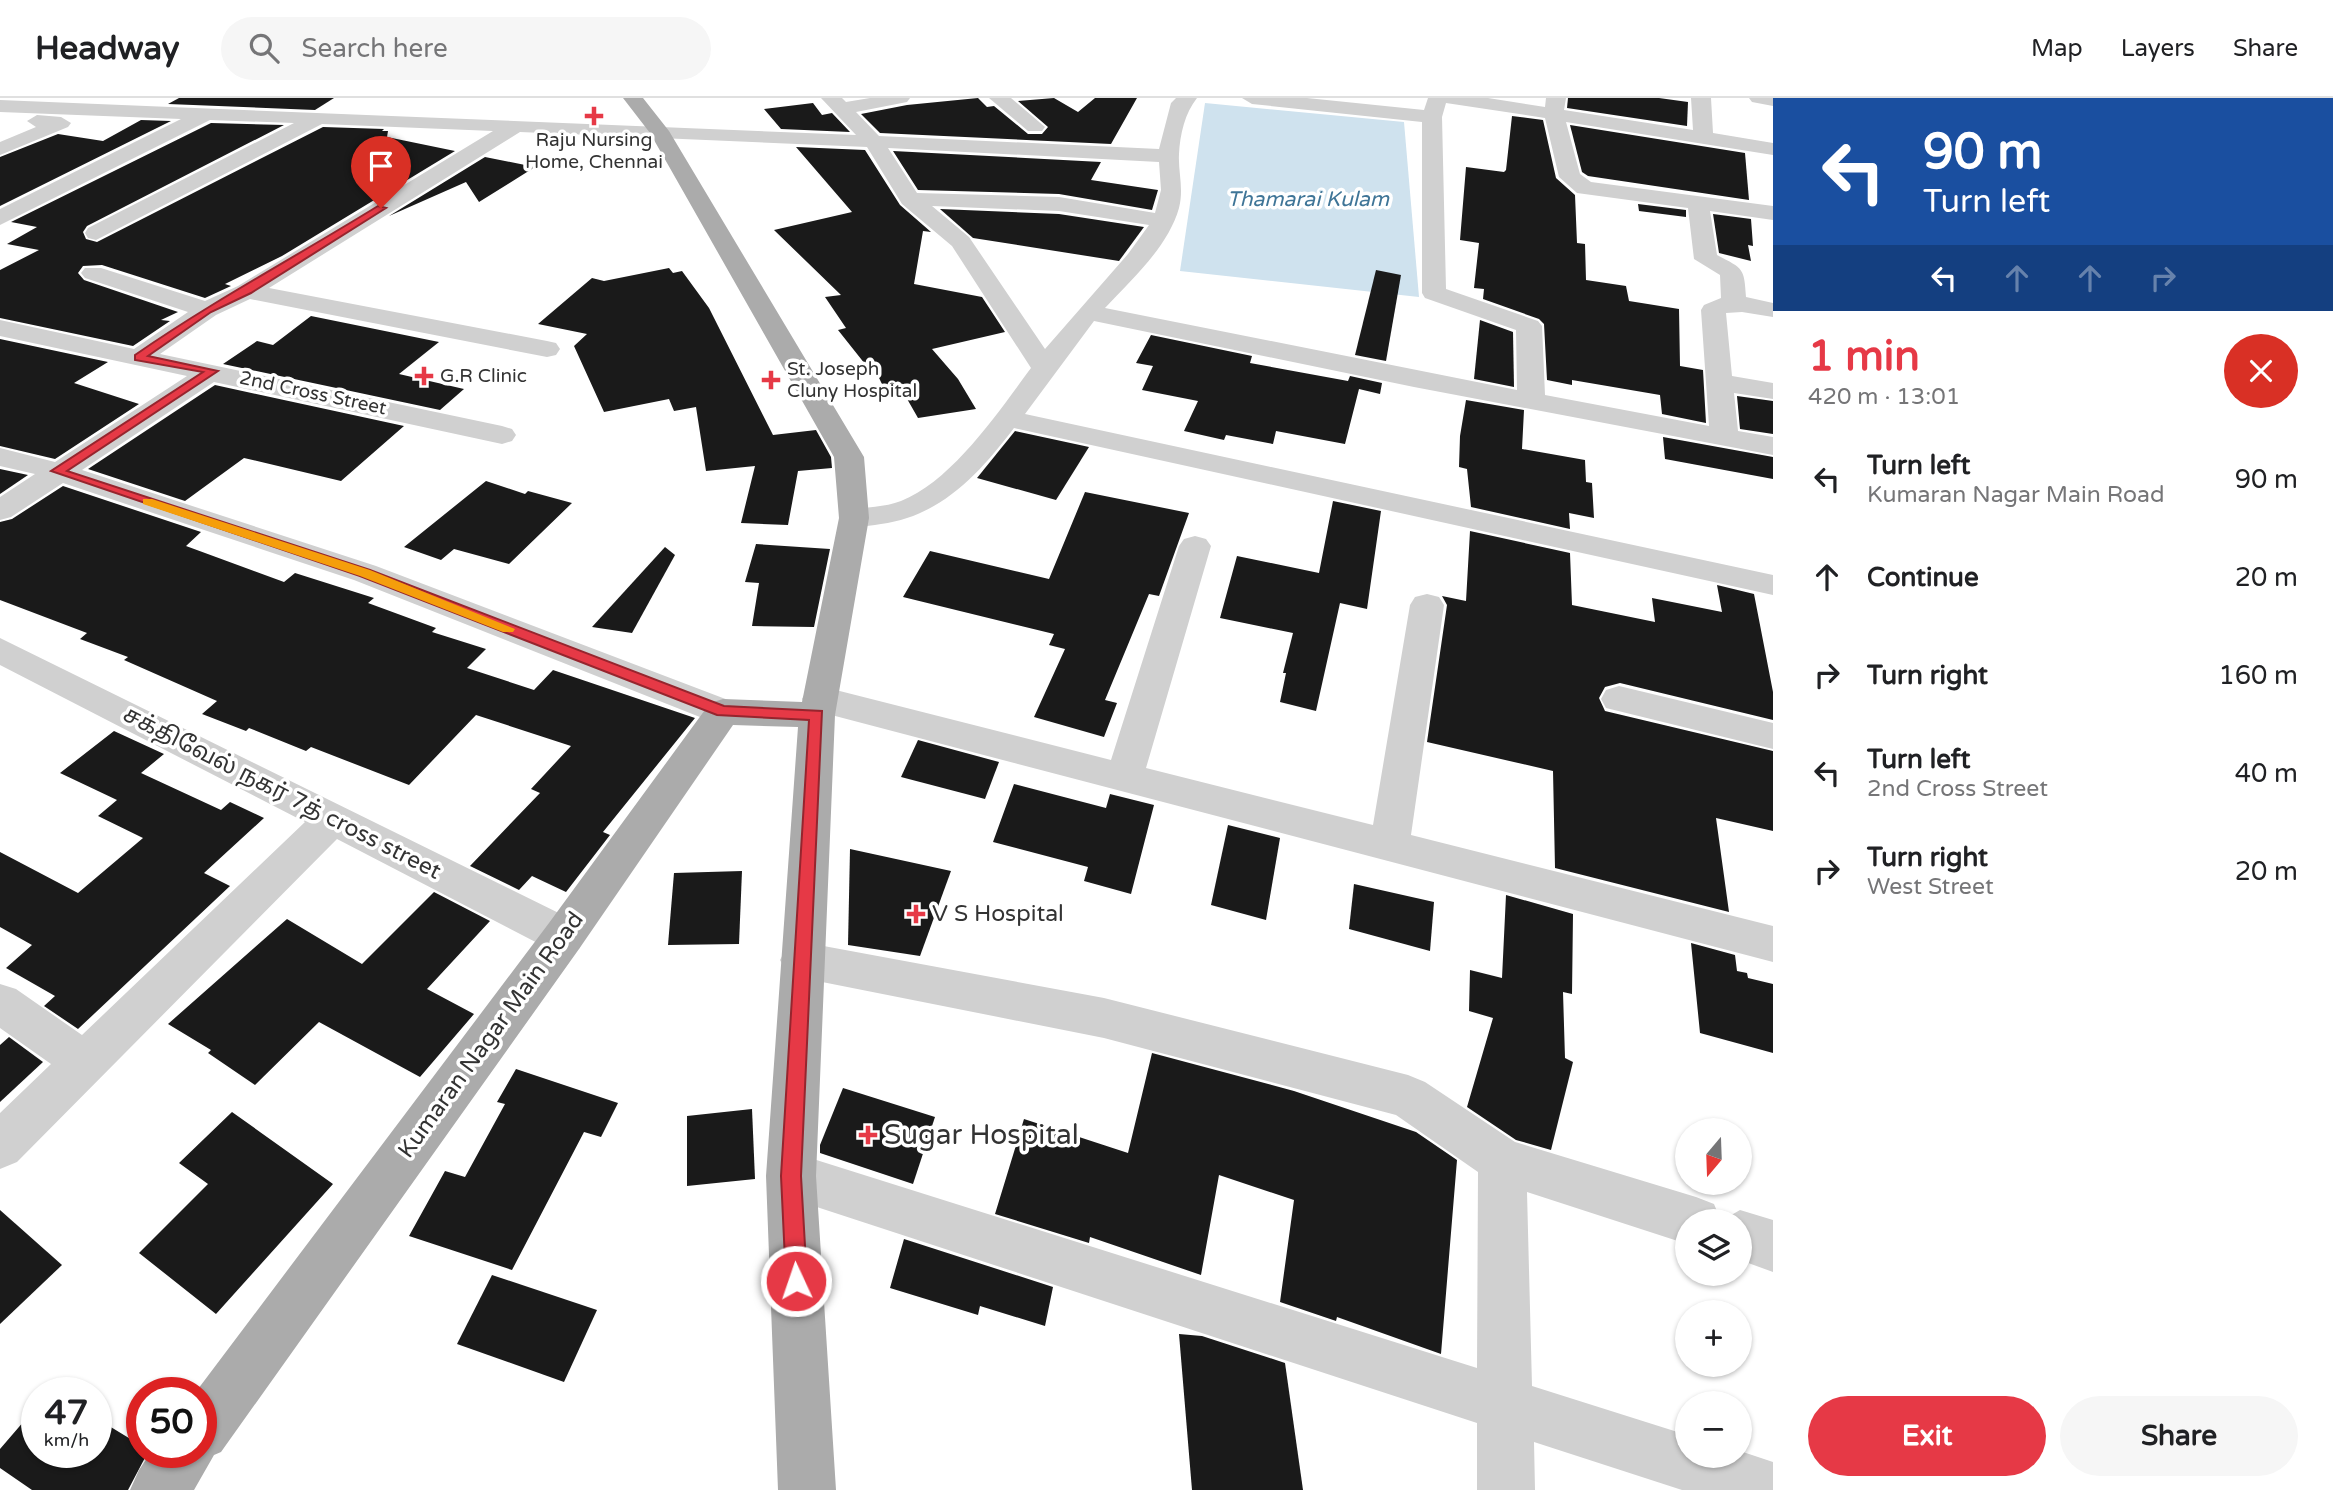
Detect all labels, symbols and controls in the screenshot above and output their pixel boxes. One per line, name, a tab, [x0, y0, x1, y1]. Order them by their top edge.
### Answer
search box	[221, 17, 711, 80]
text: Headway	[35, 29, 179, 68]
icon: search	[245, 29, 283, 67]
text: Search here	[301, 33, 448, 64]
text: Map	[2031, 34, 2083, 63]
text: Layers	[2121, 34, 2195, 63]
text: Share	[2233, 34, 2298, 63]
marker: Raju Nursing Home, Chennai	[584, 106, 604, 126]
text: 90 m	[1923, 123, 2042, 182]
icon: left	[1808, 126, 1899, 217]
place label: Raju Nursing Home, Chennai	[525, 129, 663, 173]
pin	[351, 136, 411, 208]
icon: arrive	[362, 147, 400, 185]
text: Turn left	[1923, 183, 2050, 221]
water label: Thamarai Kulam	[1227, 187, 1390, 212]
icon: left	[1925, 259, 1963, 297]
icon: ahead	[1998, 259, 2036, 297]
icon: ahead	[2071, 259, 2109, 297]
icon: right	[2144, 259, 2182, 297]
text: 1 min	[1808, 331, 1920, 382]
button: close	[2224, 334, 2298, 408]
place label: St. Joseph Cluny Hospital	[787, 358, 917, 402]
place label: G.R Clinic	[440, 365, 527, 387]
marker: G.R Clinic	[414, 366, 434, 386]
street label: 2nd Cross Street	[238, 367, 388, 419]
marker: St. Joseph Cluny Hospital	[761, 370, 781, 390]
text: 420 m · 13:01	[1808, 383, 1960, 411]
text: Turn left	[1867, 450, 1970, 481]
icon: left	[1808, 460, 1846, 498]
text: 90 m	[2235, 464, 2298, 495]
text: Kumaran Nagar Main Road	[1867, 481, 2164, 509]
icon: ahead	[1808, 558, 1846, 596]
text: Continue	[1867, 562, 1979, 593]
text: 20 m	[2235, 562, 2298, 593]
icon: right	[1808, 656, 1846, 694]
text: Turn right	[1867, 660, 1988, 691]
text: 160 m	[2218, 660, 2298, 691]
street label: சக்திவேல் நகர் 7த் cross street	[118, 700, 446, 887]
text: Turn left	[1867, 744, 1970, 775]
icon: left	[1808, 754, 1846, 792]
text: 40 m	[2235, 758, 2298, 789]
text: 2nd Cross Street	[1867, 775, 2048, 803]
text: Turn right	[1867, 842, 1988, 873]
icon: right	[1808, 852, 1846, 890]
text: 20 m	[2235, 856, 2298, 887]
text: West Street	[1867, 873, 1994, 901]
place label: V S Hospital	[932, 900, 1064, 928]
marker: V S Hospital	[906, 904, 926, 924]
street label: Kumaran Nagar Main Road	[392, 906, 590, 1164]
place label: Sugar Hospital	[884, 1118, 1079, 1152]
north arrow	[1675, 1118, 1752, 1195]
map controls	[1675, 1118, 1752, 1468]
marker: Sugar Hospital	[858, 1125, 878, 1145]
button: layers	[1675, 1209, 1752, 1286]
position arrow	[759, 1244, 833, 1318]
button: +	[1675, 1300, 1752, 1377]
speed limit sign: 50	[126, 1377, 217, 1468]
button: −	[1675, 1391, 1752, 1468]
text: 47	[45, 1392, 88, 1434]
button: Exit	[1808, 1396, 2046, 1476]
button: Share	[2060, 1396, 2298, 1476]
text: km/h	[44, 1429, 89, 1451]

